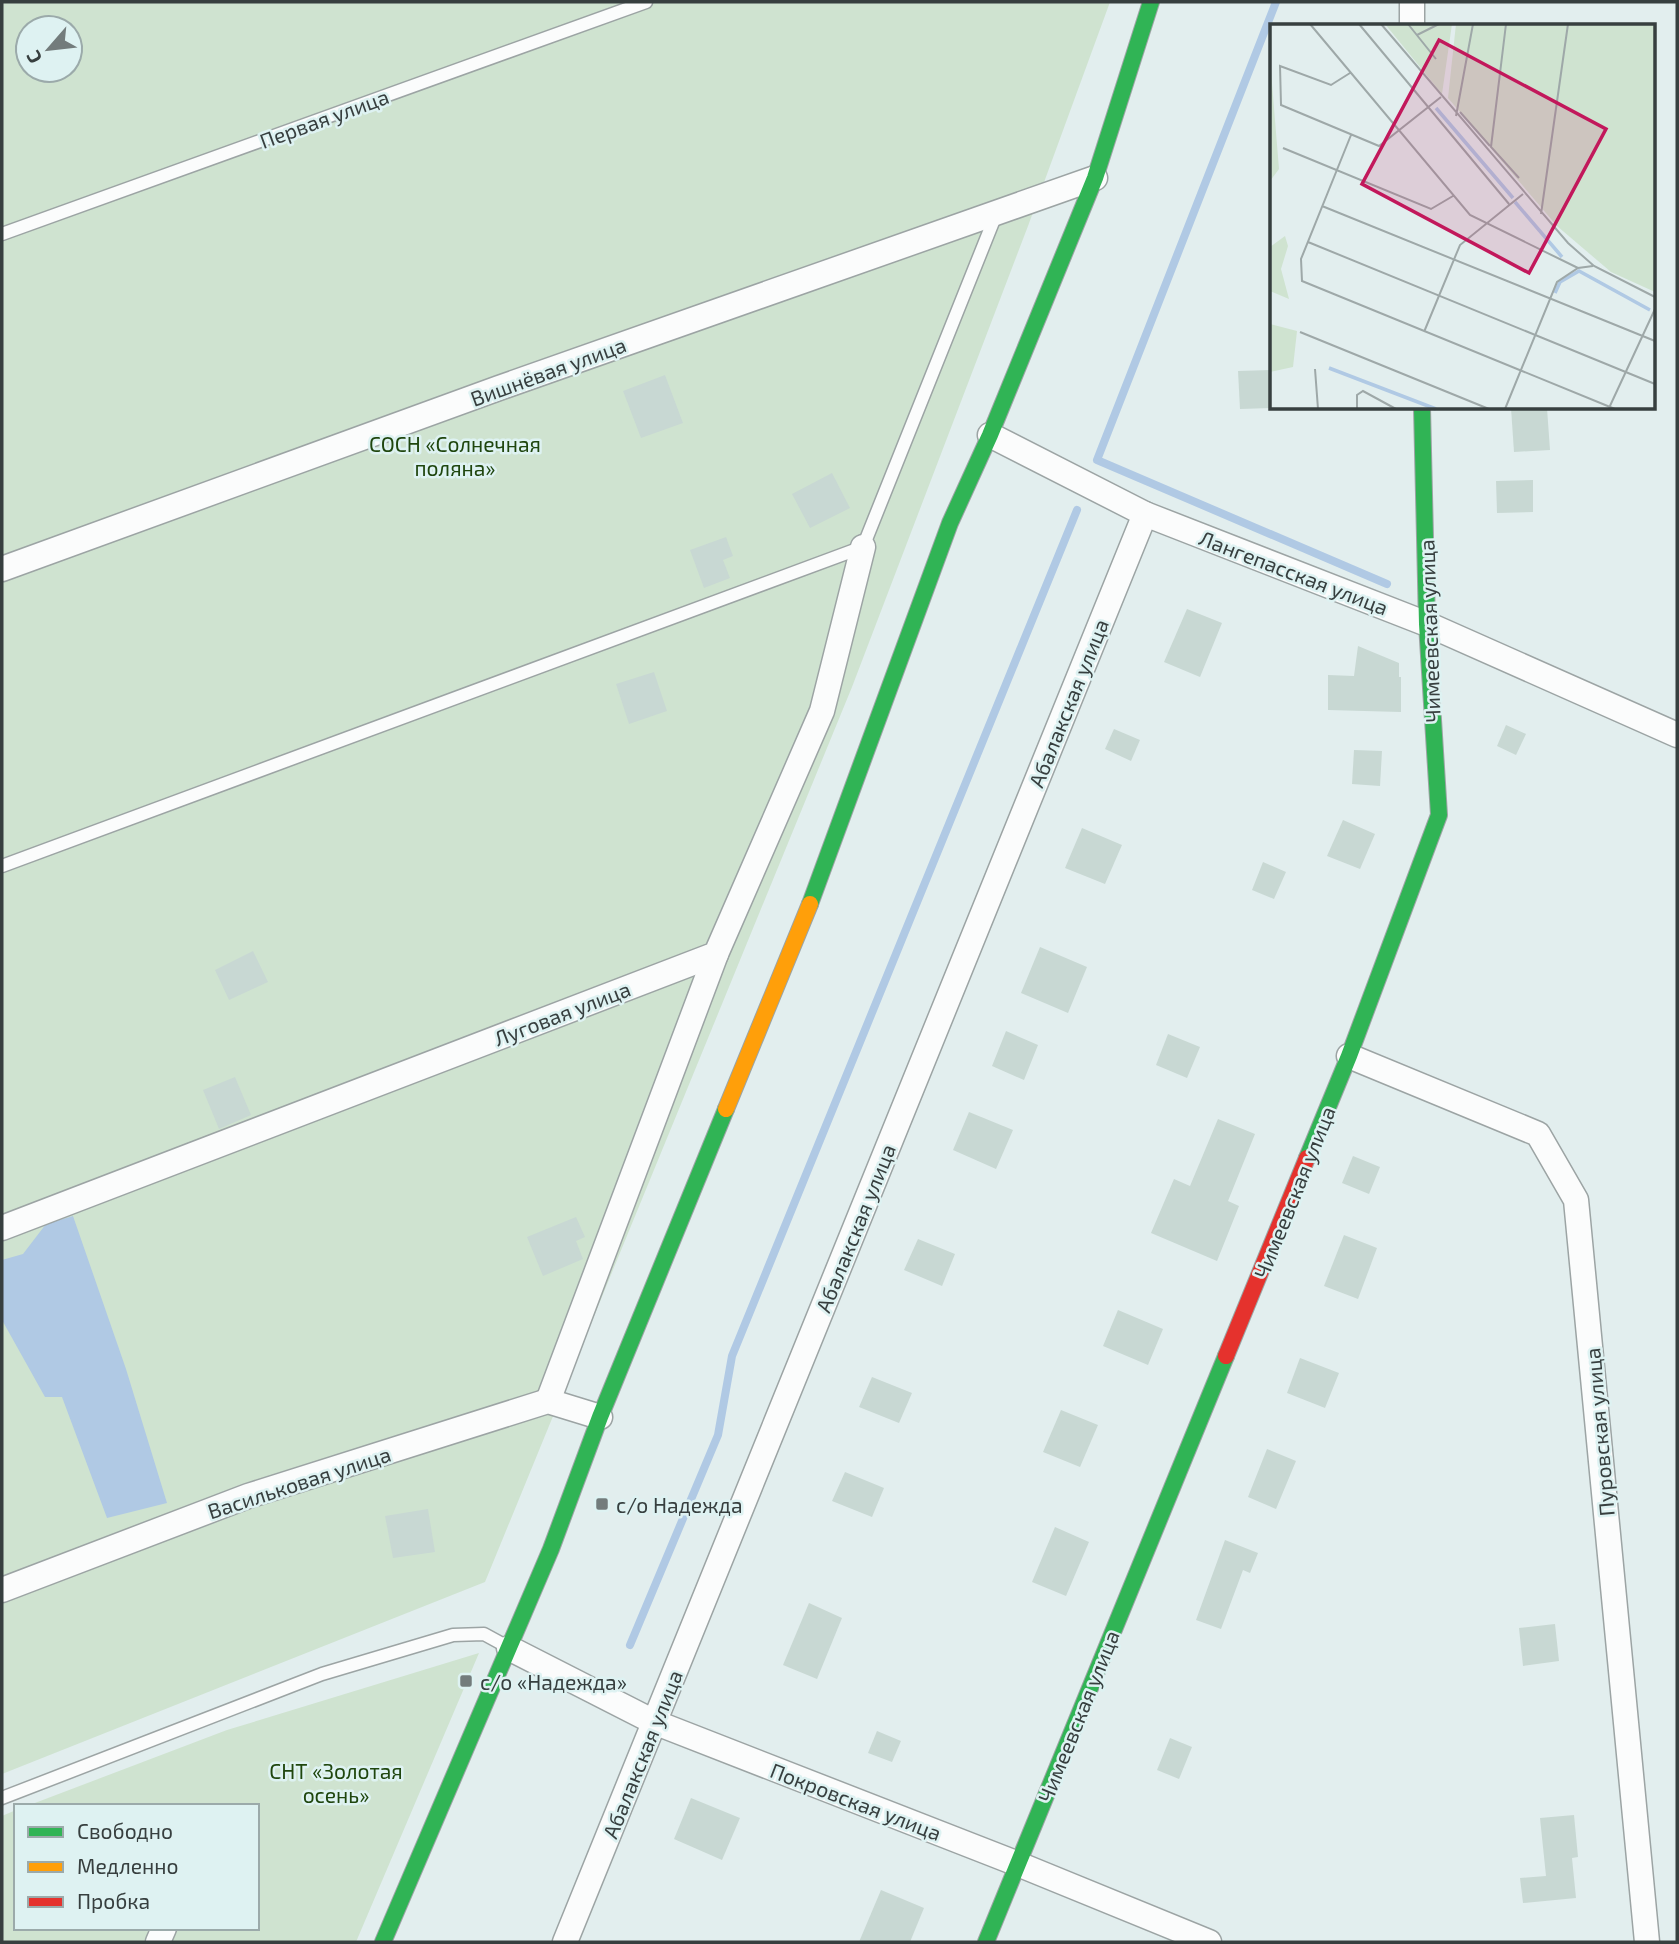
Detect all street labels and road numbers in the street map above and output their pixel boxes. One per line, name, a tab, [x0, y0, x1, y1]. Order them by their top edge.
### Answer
street label: Первая улица	[256, 83, 392, 154]
street label: Вишнёвая улица	[467, 331, 630, 412]
street label: Лангепасская улица	[1196, 524, 1392, 620]
street label: Чимеевская улица	[1413, 539, 1446, 723]
street label: Абалакская улица	[1023, 615, 1114, 791]
street label: Луговая улица	[490, 975, 634, 1051]
street label: Чимеевская улица	[1248, 1102, 1341, 1282]
street label: Абалакская улица	[810, 1140, 901, 1316]
street label: Пуровская улица	[1579, 1347, 1620, 1517]
street label: Васильковая улица	[204, 1441, 394, 1524]
street label: Чимеевская улица	[1032, 1626, 1125, 1806]
street label: Абалакская улица	[597, 1666, 688, 1842]
street label: Покровская улица	[767, 1757, 945, 1846]

